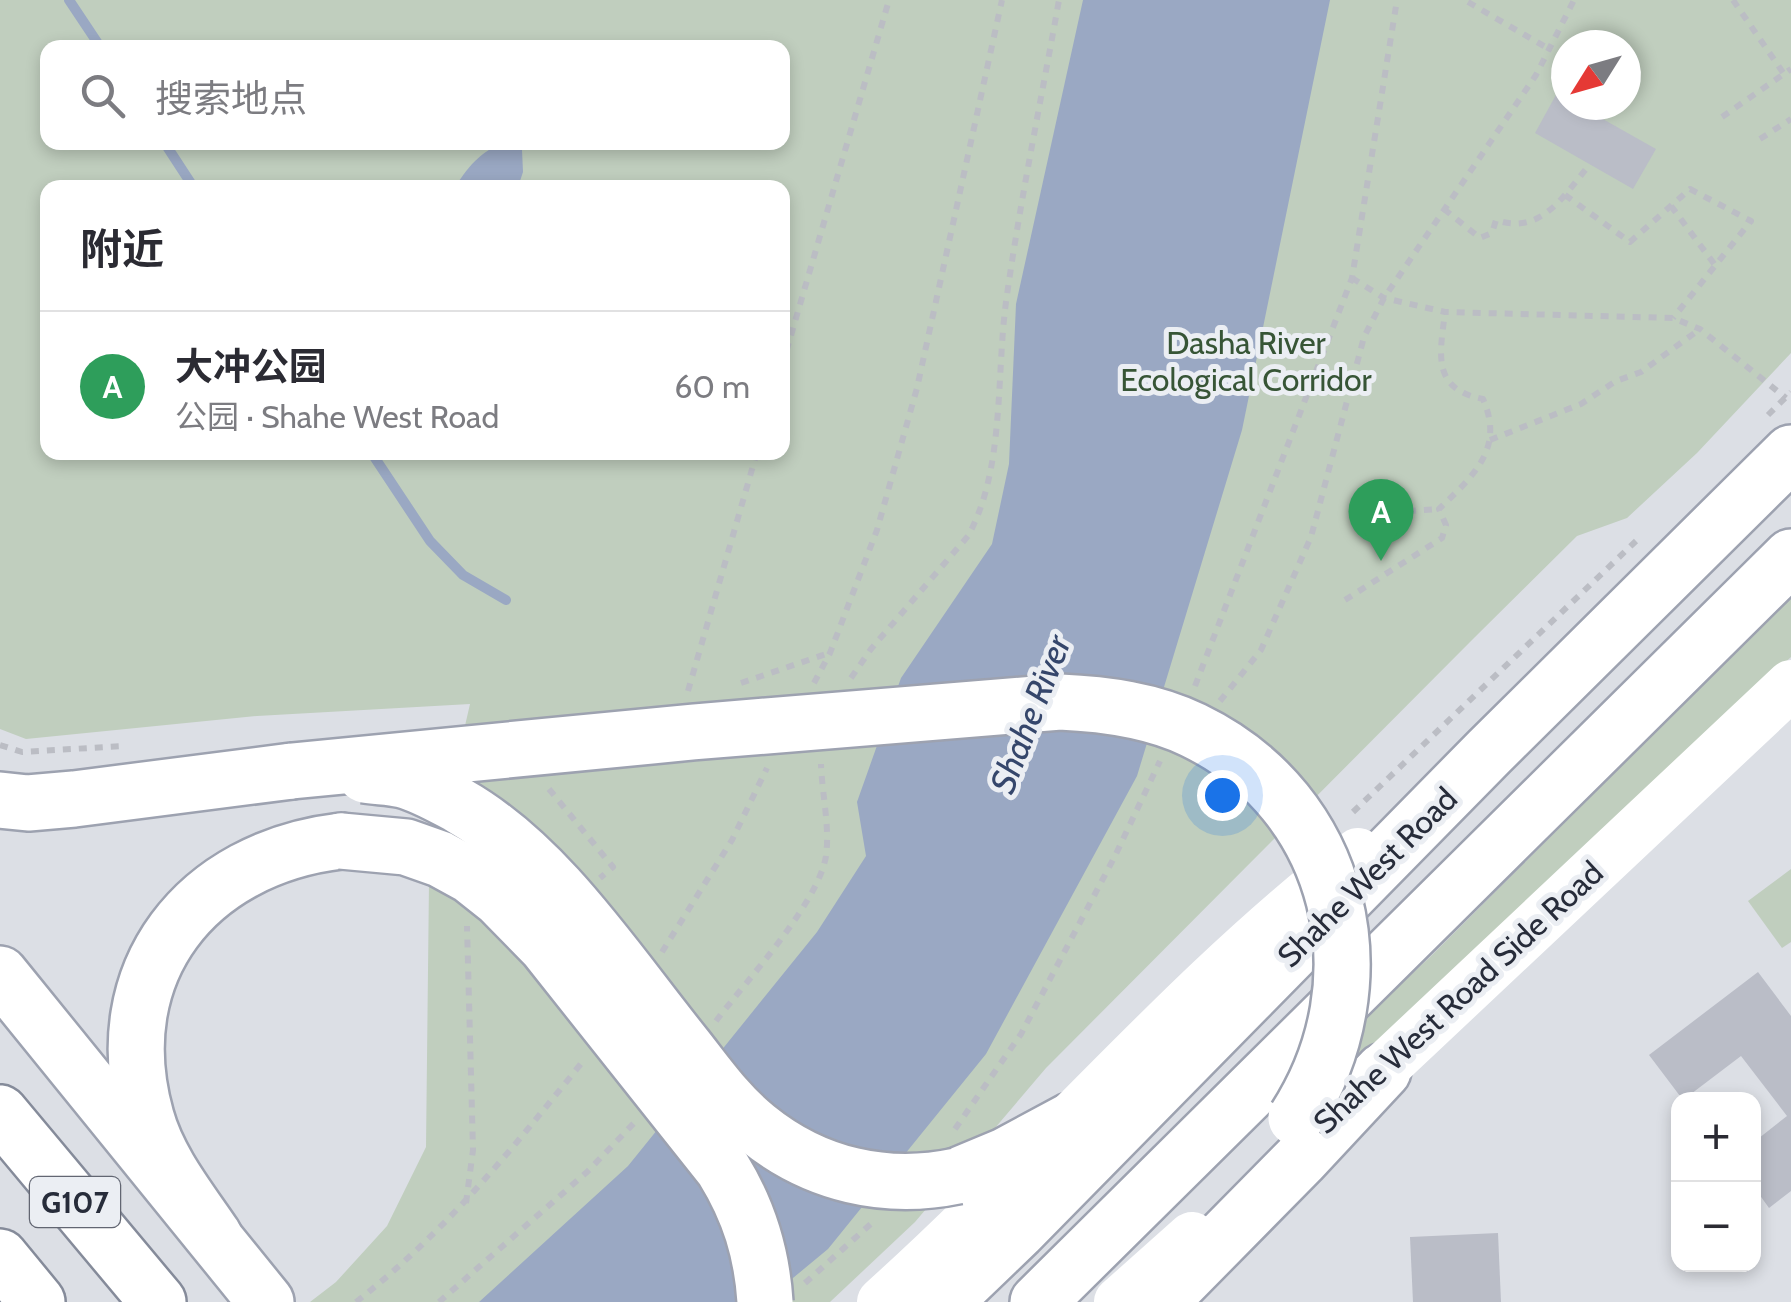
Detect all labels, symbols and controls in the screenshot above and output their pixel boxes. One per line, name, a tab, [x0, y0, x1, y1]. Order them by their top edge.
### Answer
north arrow	[1551, 30, 1641, 120]
search box	[40, 40, 790, 150]
icon: search	[75, 68, 130, 123]
text: 搜索地点	[155, 75, 307, 122]
text: 附近	[80, 223, 164, 275]
park label: Dasha River Ecological Corridor	[1120, 323, 1373, 399]
text: 大冲公园	[175, 343, 327, 390]
text: A	[102, 367, 123, 406]
text: 60 m	[674, 367, 750, 406]
text: 公园 · Shahe West Road	[175, 397, 499, 436]
pin: A	[1348, 478, 1414, 561]
water label: Shahe River	[980, 628, 1080, 799]
your location	[1197, 770, 1248, 821]
street label: Shahe West Road	[1269, 779, 1465, 975]
street label: Shahe West Road Side Road	[1305, 853, 1611, 1141]
map controls	[1671, 1092, 1761, 1272]
button: +	[1671, 1092, 1761, 1182]
road number: G107	[30, 1177, 120, 1227]
button: −	[1671, 1182, 1761, 1272]

